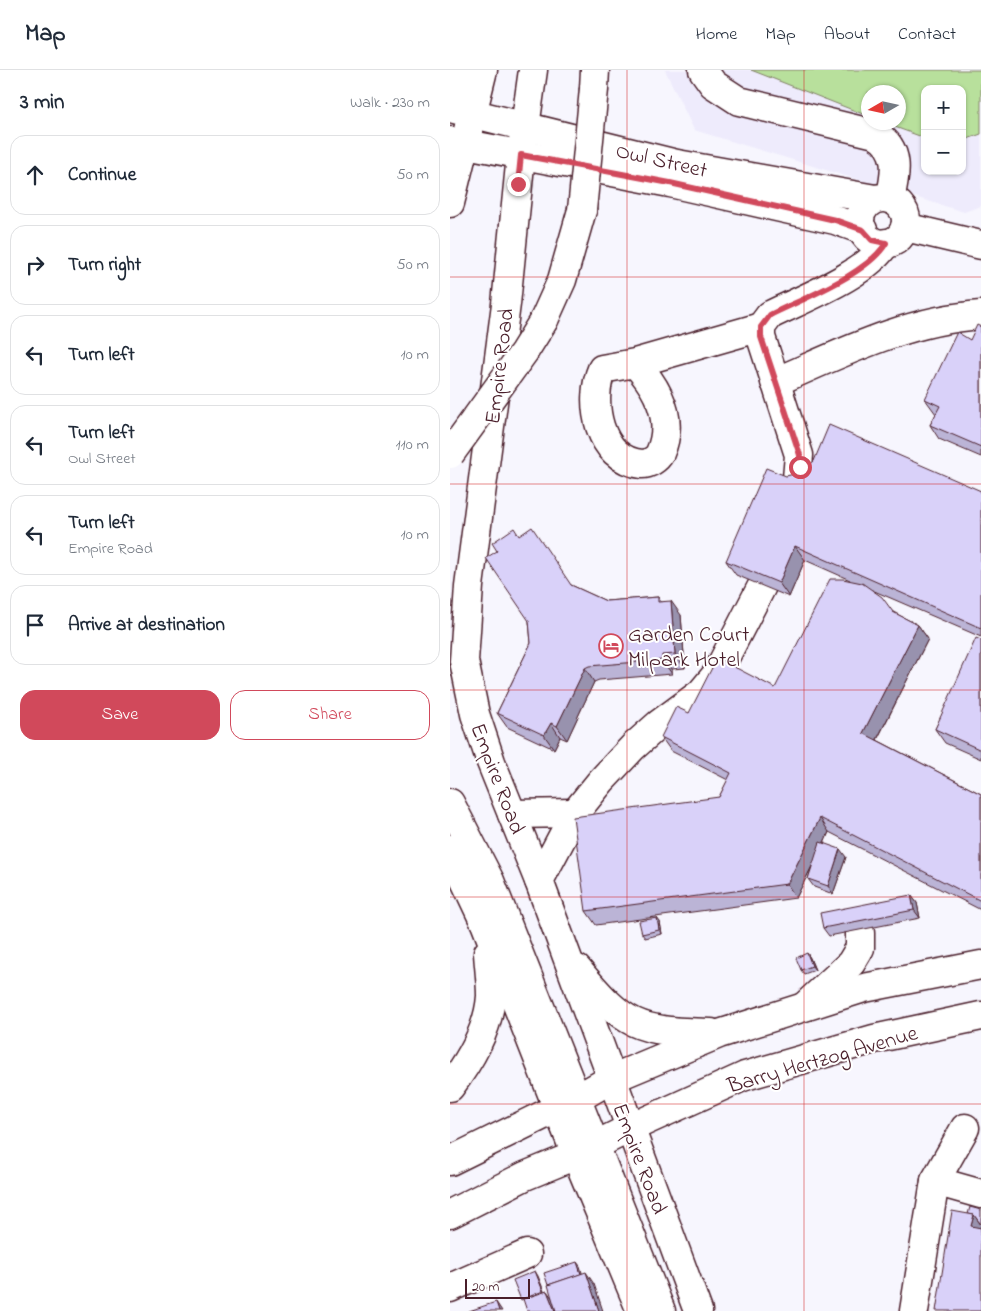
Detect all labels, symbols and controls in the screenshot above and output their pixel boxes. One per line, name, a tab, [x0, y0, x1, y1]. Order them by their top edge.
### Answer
text: Map	[25, 17, 66, 52]
text: Home	[696, 22, 737, 48]
text: Map	[765, 22, 796, 48]
text: About	[824, 22, 870, 48]
text: Contact	[898, 22, 956, 48]
north arrow	[861, 85, 906, 130]
map controls	[921, 85, 966, 175]
button: +	[921, 85, 966, 130]
text: 3 min	[20, 88, 64, 118]
text: Walk · 230 m	[350, 91, 430, 115]
button: −	[921, 130, 966, 175]
street label: Owl Street	[612, 136, 711, 188]
icon: ahead	[21, 161, 49, 189]
text: Continue	[68, 162, 136, 189]
text: 50 m	[397, 163, 429, 187]
route end	[507, 173, 530, 196]
icon: right	[21, 251, 49, 279]
text: Turn right	[68, 252, 141, 279]
text: 50 m	[397, 253, 429, 277]
street label: Empire Road	[478, 307, 524, 426]
icon: left	[21, 341, 49, 369]
text: Turn left	[68, 342, 135, 369]
text: 10 m	[401, 343, 429, 367]
text: Turn left	[68, 420, 135, 447]
icon: left	[21, 431, 49, 459]
text: 110 m	[395, 433, 429, 457]
text: Owl Street	[68, 447, 136, 471]
route start	[789, 456, 812, 479]
text: Turn left	[68, 510, 135, 537]
icon: left	[21, 521, 49, 549]
text: 10 m	[401, 523, 429, 547]
text: Empire Road	[68, 537, 153, 561]
icon: arrive	[21, 611, 49, 639]
text: Arrive at destination	[68, 612, 225, 639]
place label: Garden Court Milpark Hotel	[628, 620, 750, 677]
hotel icon: Garden Court Milpark Hotel	[598, 633, 624, 659]
button: Save	[20, 690, 220, 740]
button: Share	[230, 690, 430, 740]
street label: Empire Road	[460, 719, 532, 839]
street label: Barry Hertzog Avenue	[723, 1018, 922, 1105]
street label: Empire Road	[602, 1099, 674, 1219]
scale bar	[465, 1276, 530, 1299]
text: 20 m	[472, 1277, 499, 1298]

